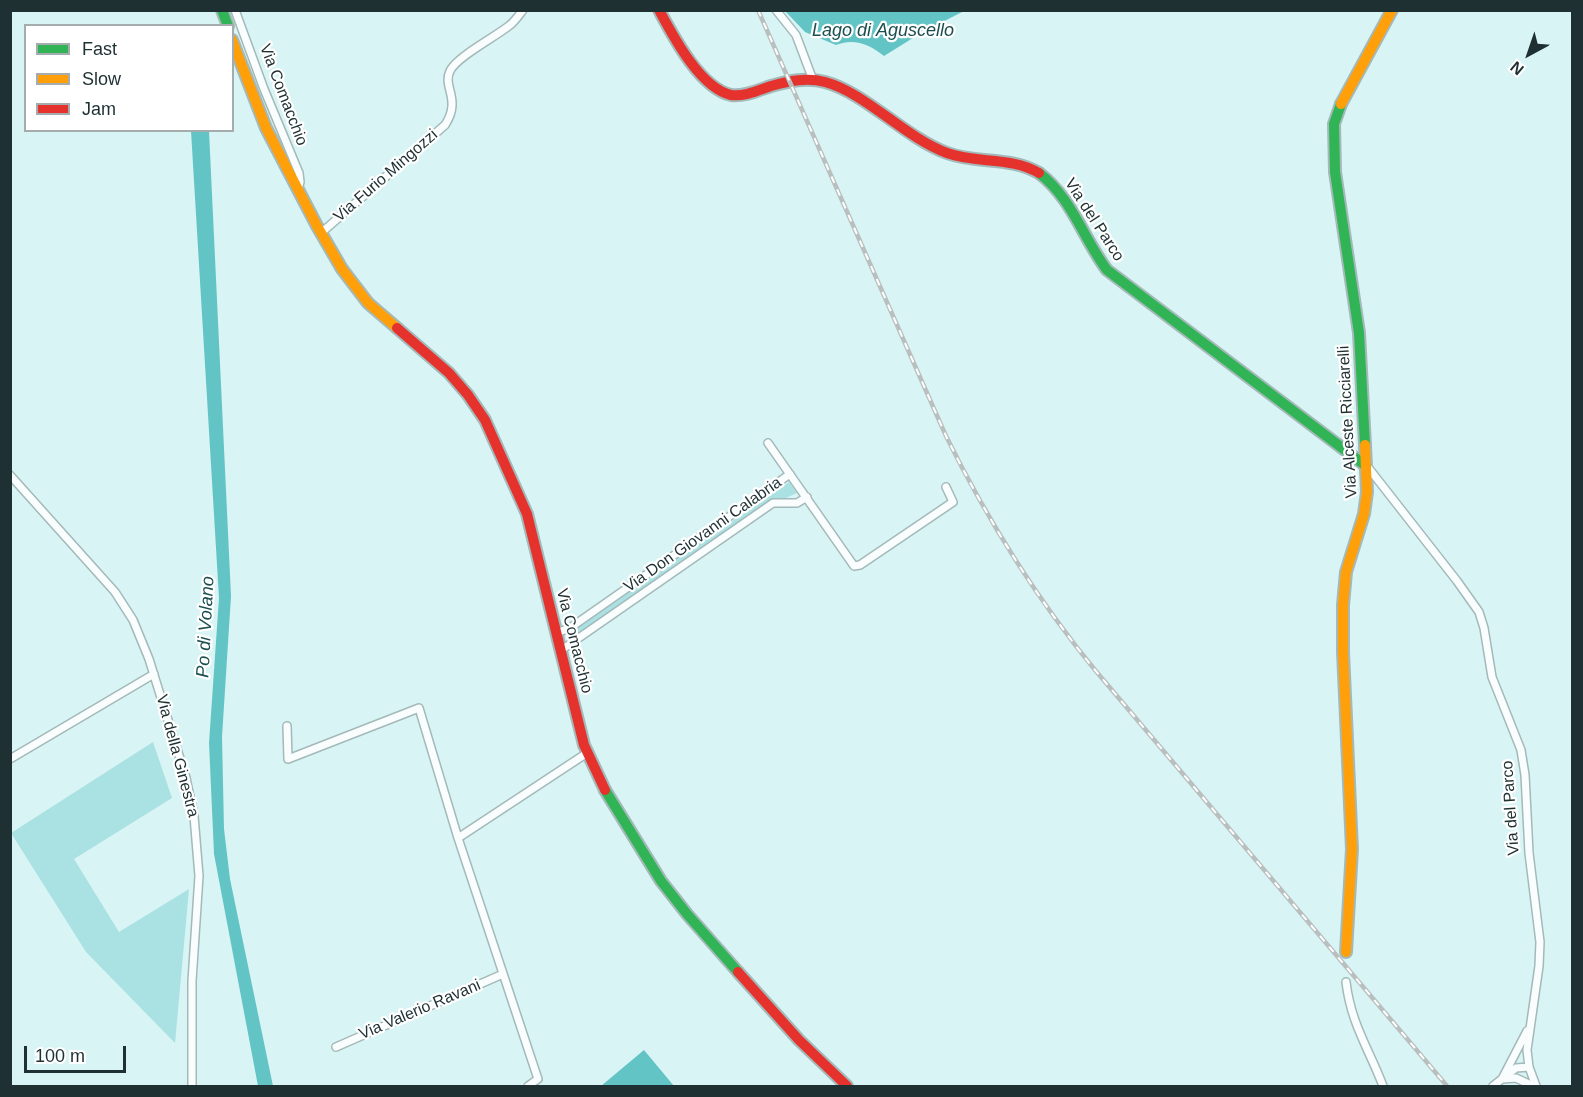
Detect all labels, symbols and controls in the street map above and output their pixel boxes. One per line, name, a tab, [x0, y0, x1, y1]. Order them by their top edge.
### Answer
water label: Lago di Aguscello	[812, 20, 954, 42]
legend	[24, 24, 234, 132]
north arrow	[1499, 24, 1559, 84]
text: Fast	[82, 39, 117, 59]
street label: Via Comacchio	[255, 41, 311, 149]
text: N	[1507, 58, 1527, 78]
text: Slow	[82, 69, 121, 89]
text: Jam	[82, 99, 116, 119]
street label: Via Furio Mingozzi	[330, 126, 442, 226]
street label: Via del Parco	[1060, 175, 1128, 265]
street label: Via Alceste Ricciarelli	[1334, 345, 1362, 499]
street label: Via Don Giovanni Calabria	[620, 473, 786, 597]
water label: Po di Volano	[193, 576, 219, 678]
street label: Via Comacchio	[552, 587, 596, 695]
street label: Via della Ginestra	[151, 693, 203, 819]
street label: Via del Parco	[1498, 760, 1524, 856]
street label: Via Valerio Ravani	[356, 976, 484, 1044]
scale bar	[27, 1034, 129, 1072]
text: 100 m	[35, 1046, 85, 1066]

